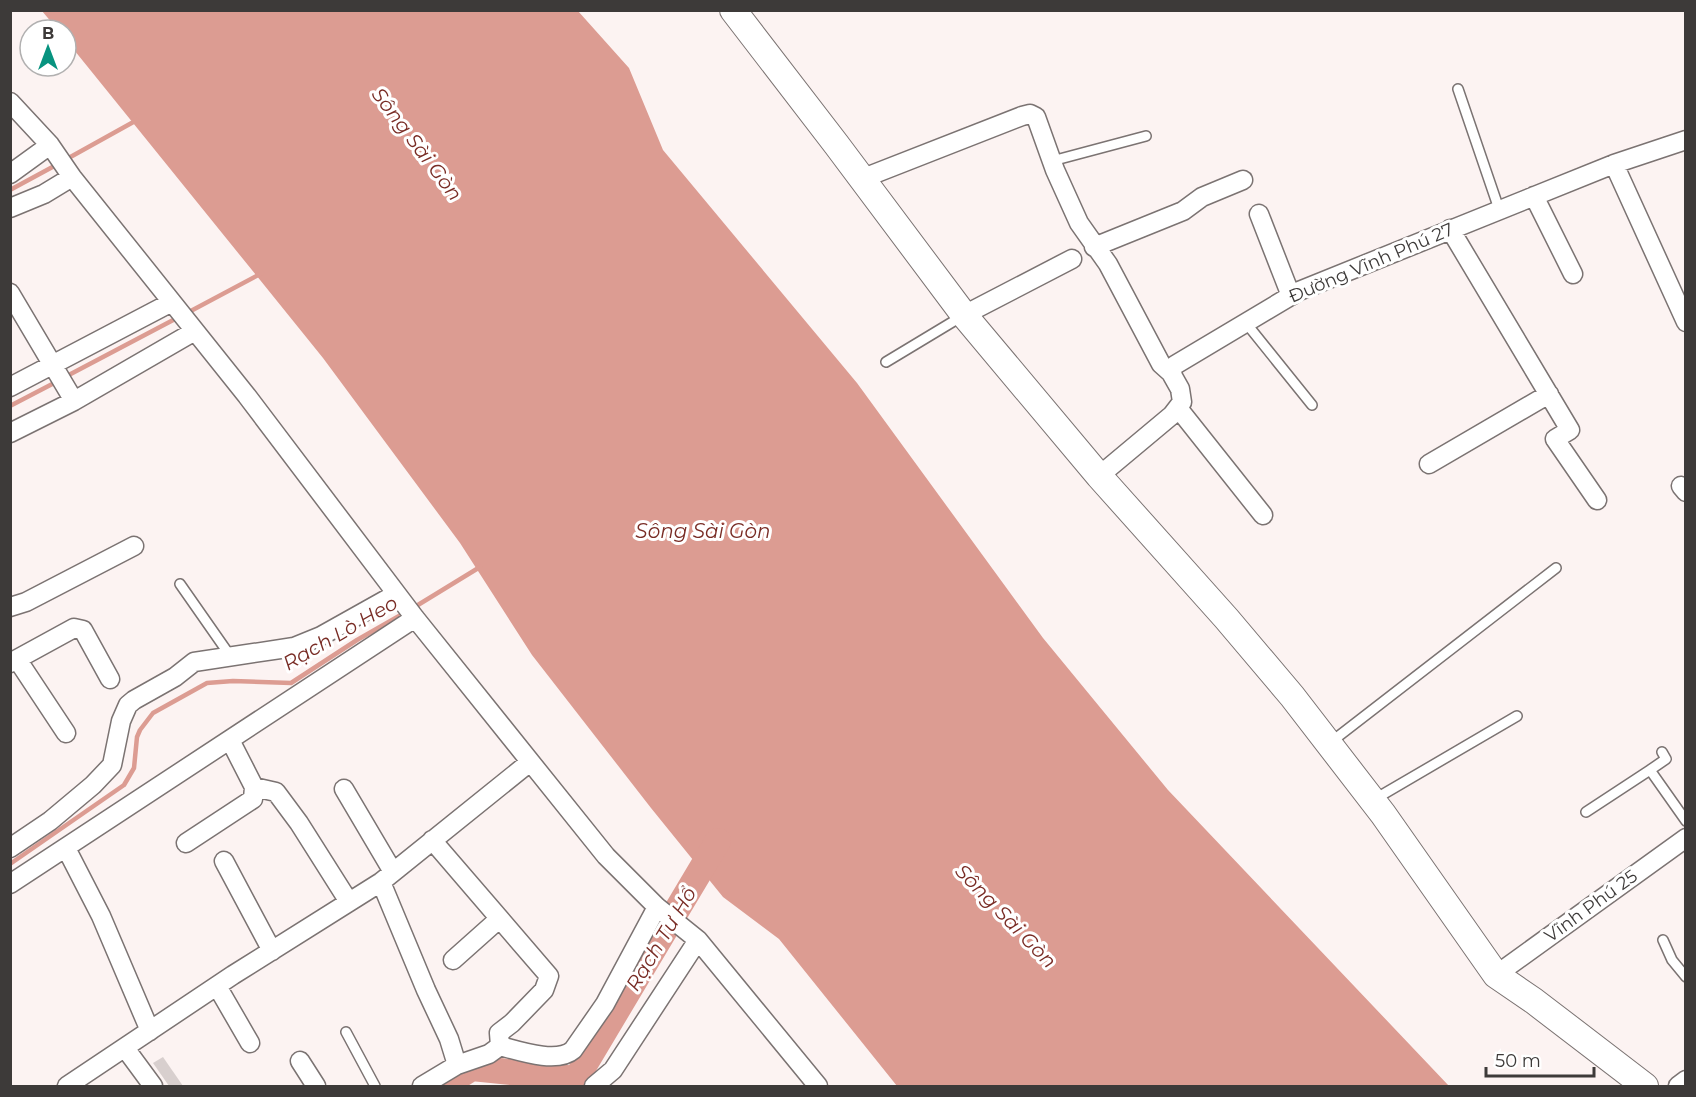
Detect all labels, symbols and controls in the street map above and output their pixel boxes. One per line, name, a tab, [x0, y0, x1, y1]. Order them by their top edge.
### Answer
north arrow	[18, 18, 78, 78]
text: B	[42, 24, 54, 43]
water label: Sông Sài Gòn	[367, 83, 467, 205]
street label: Đường Vĩnh Phú 27	[1285, 218, 1457, 308]
water label: Sông Sài Gòn	[635, 519, 771, 543]
water label: Rạch Lò Heo	[278, 591, 402, 675]
water label: Sông Sài Gòn	[950, 859, 1062, 973]
street label: Vĩnh Phú 25	[1540, 865, 1642, 947]
water label: Rạch Tư Hổ	[621, 883, 701, 995]
scale bar	[1486, 1040, 1594, 1078]
text: 50 m	[1495, 1050, 1541, 1072]

